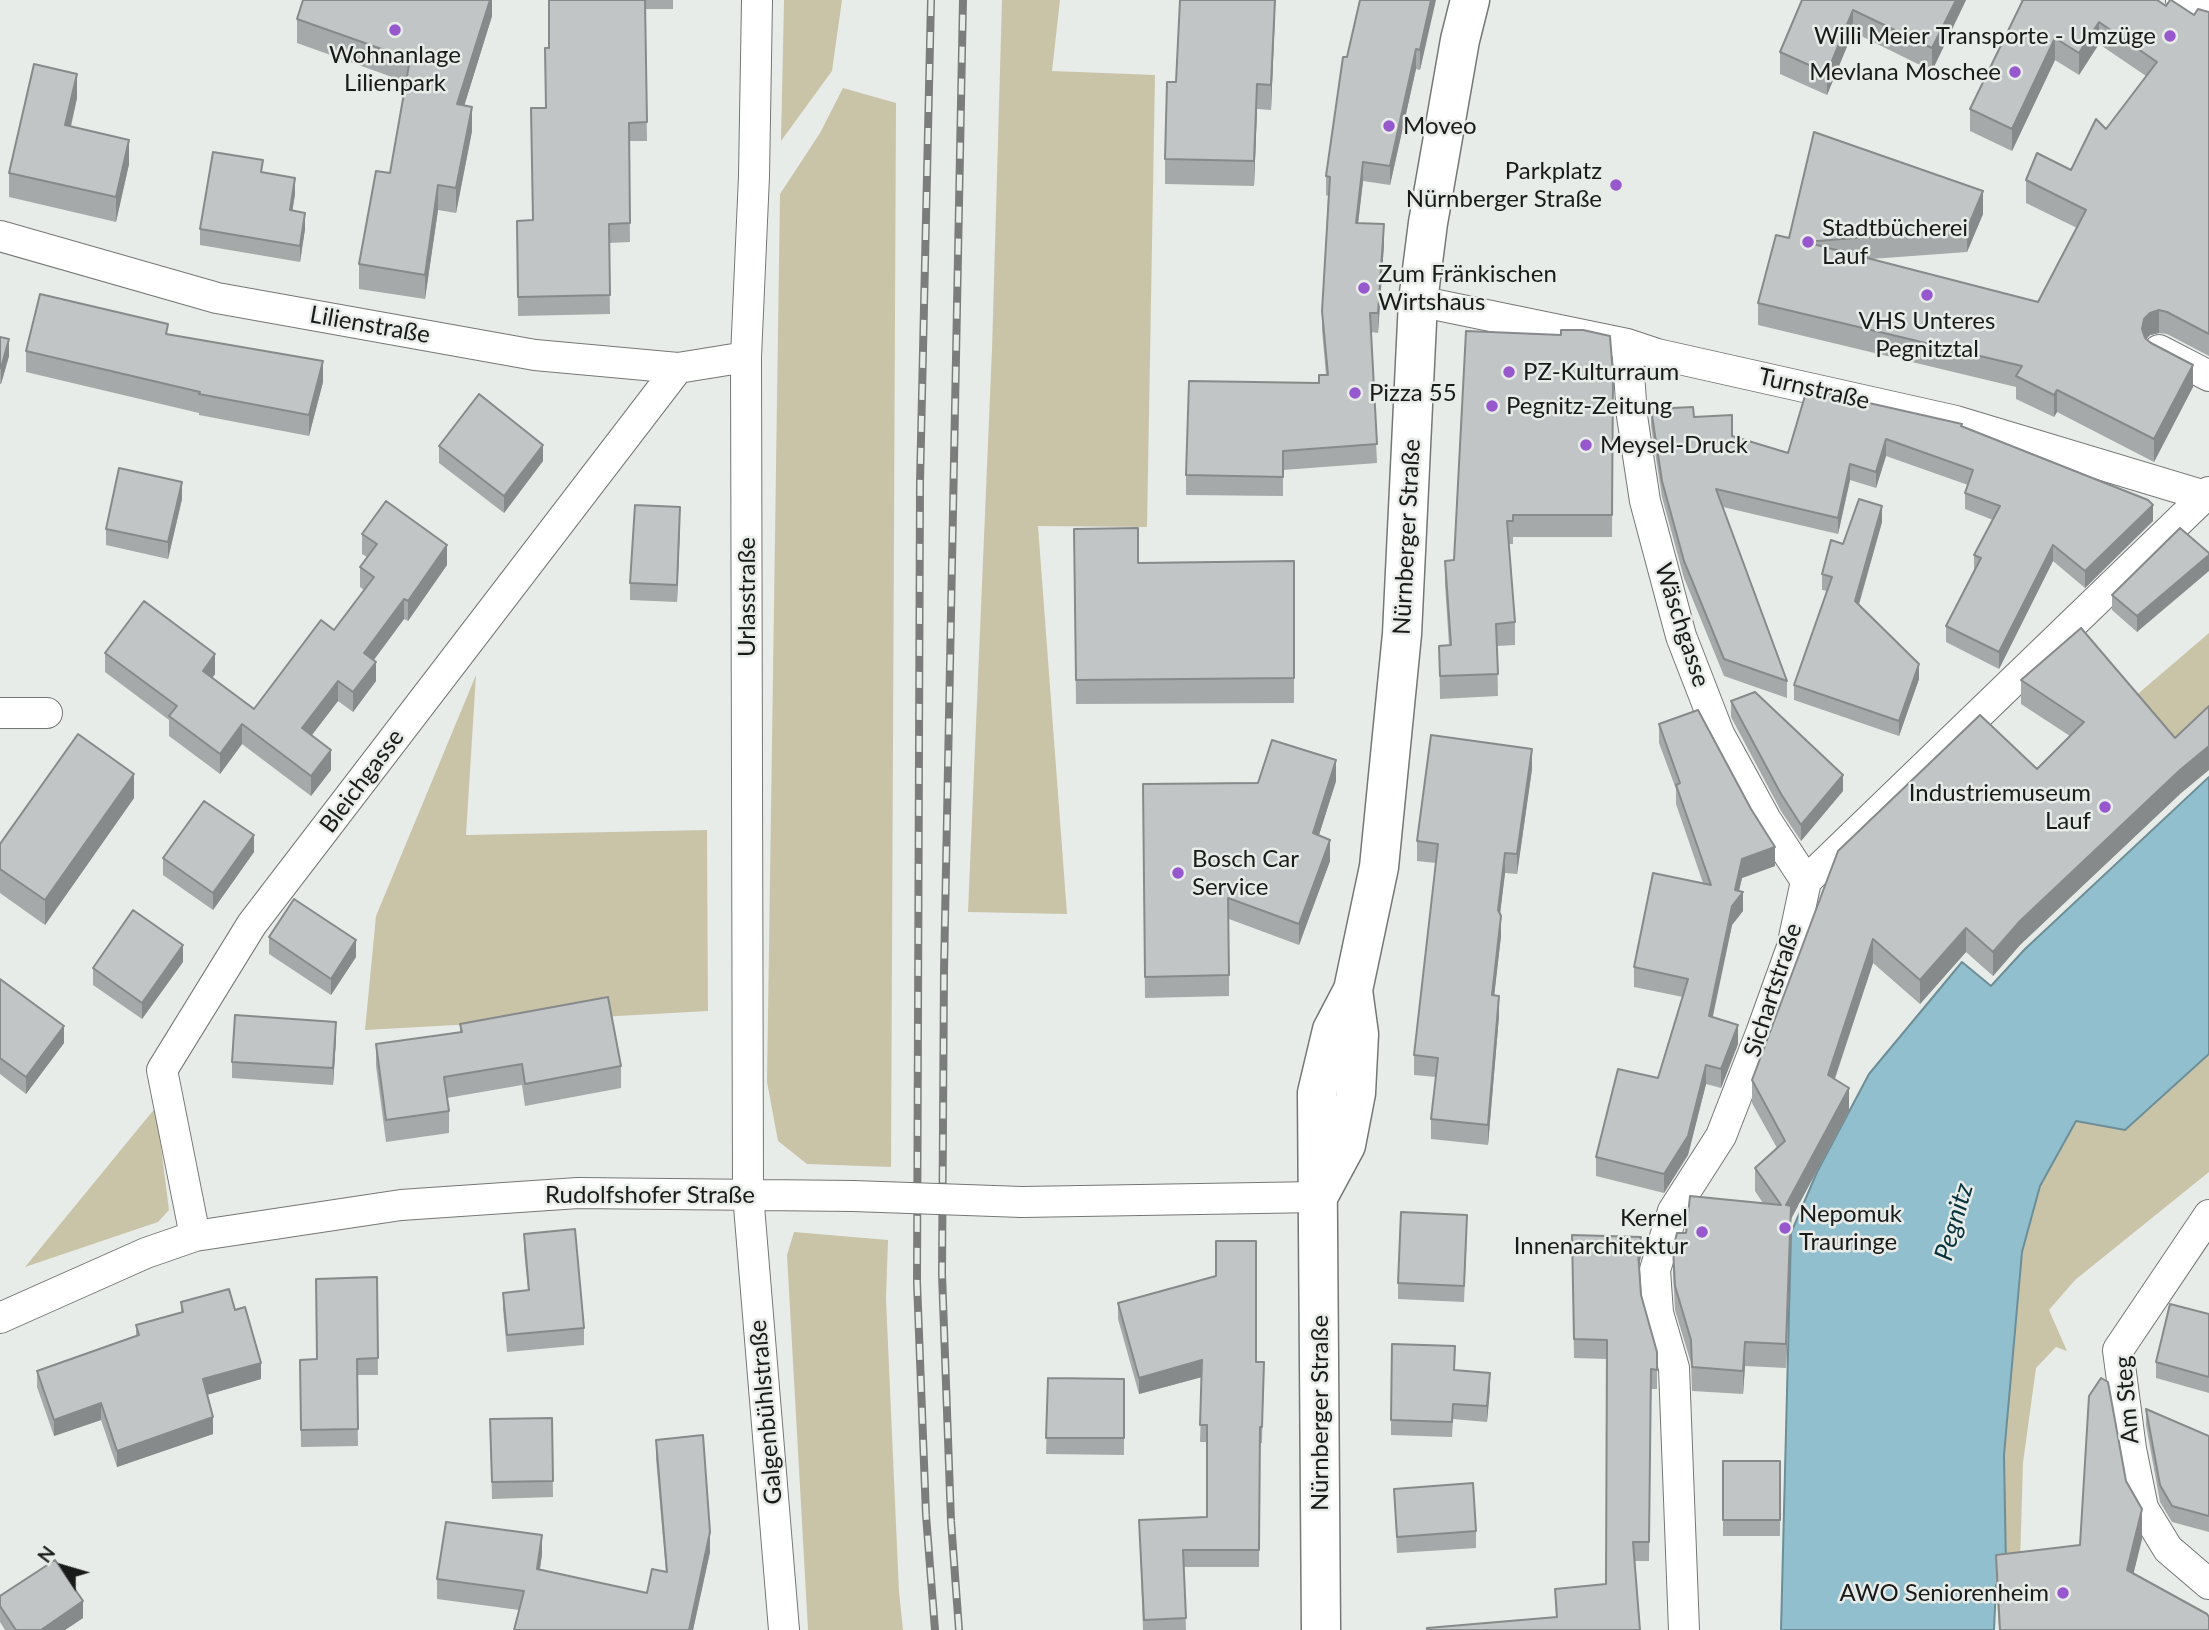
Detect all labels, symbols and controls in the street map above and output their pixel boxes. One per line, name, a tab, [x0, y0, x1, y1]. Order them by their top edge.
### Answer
marker: Wohnanlage Lilienpark	[387, 22, 403, 38]
place label: Willi Meier Transporte - Umzüge	[1814, 22, 2156, 50]
marker: Willi Meier Transporte - Umzüge	[2162, 28, 2178, 44]
place label: Wohnanlage Lilienpark	[329, 41, 461, 97]
place label: Mevlana Moschee	[1809, 58, 2001, 86]
marker: Mevlana Moschee	[2007, 64, 2023, 80]
place label: Moveo	[1403, 112, 1477, 140]
marker: Moveo	[1381, 118, 1397, 134]
place label: Parkplatz Nürnberger Straße	[1406, 157, 1602, 213]
marker: Parkplatz Nürnberger Straße	[1608, 177, 1624, 193]
place label: Stadtbücherei Lauf	[1822, 214, 1968, 270]
marker: Stadtbücherei Lauf	[1800, 234, 1816, 250]
place label: Zum Fränkischen Wirtshaus	[1378, 260, 1557, 316]
marker: Zum Fränkischen Wirtshaus	[1356, 280, 1372, 296]
marker: VHS Unteres Pegnitztal	[1919, 287, 1935, 303]
street label: Lilienstraße	[308, 300, 432, 350]
place label: VHS Unteres Pegnitztal	[1859, 307, 1995, 363]
place label: PZ-Kulturraum	[1523, 358, 1679, 386]
street label: Turnstraße	[1756, 362, 1872, 416]
marker: PZ-Kulturraum	[1501, 364, 1517, 380]
place label: Pizza 55	[1369, 379, 1457, 407]
marker: Pizza 55	[1347, 385, 1363, 401]
place label: Pegnitz-Zeitung	[1506, 392, 1672, 420]
marker: Pegnitz-Zeitung	[1484, 398, 1500, 414]
place label: Meysel-Druck	[1600, 431, 1748, 459]
marker: Meysel-Druck	[1578, 437, 1594, 453]
street label: Nürnberger Straße	[1387, 438, 1427, 636]
street label: Urlasstraße	[733, 537, 761, 657]
street label: Wäschgasse	[1648, 559, 1716, 691]
street label: Bleichgasse	[314, 724, 410, 838]
place label: Industriemuseum Lauf	[1909, 779, 2091, 835]
marker: Industriemuseum Lauf	[2097, 799, 2113, 815]
place label: Bosch Car Service	[1192, 845, 1299, 901]
marker: Bosch Car Service	[1170, 865, 1186, 881]
street label: Sichartstraße	[1738, 920, 1808, 1060]
water label: Pegnitz	[1928, 1180, 1980, 1264]
street label: Rudolfshofer Straße	[545, 1181, 755, 1209]
place label: Nepomuk Trauringe	[1799, 1200, 1902, 1256]
place label: Kernel Innenarchitektur	[1514, 1204, 1688, 1260]
marker: Nepomuk Trauringe	[1777, 1220, 1793, 1236]
marker: Kernel Innenarchitektur	[1694, 1224, 1710, 1240]
street label: Nürnberger Straße	[1306, 1315, 1334, 1511]
street label: Galgenbühlstraße	[744, 1318, 788, 1506]
street label: Am Steg	[2109, 1355, 2145, 1445]
north arrow	[28, 1532, 98, 1602]
text: N	[32, 1541, 59, 1567]
place label: AWO Seniorenheim	[1840, 1579, 2049, 1607]
marker: AWO Seniorenheim	[2055, 1585, 2071, 1601]

